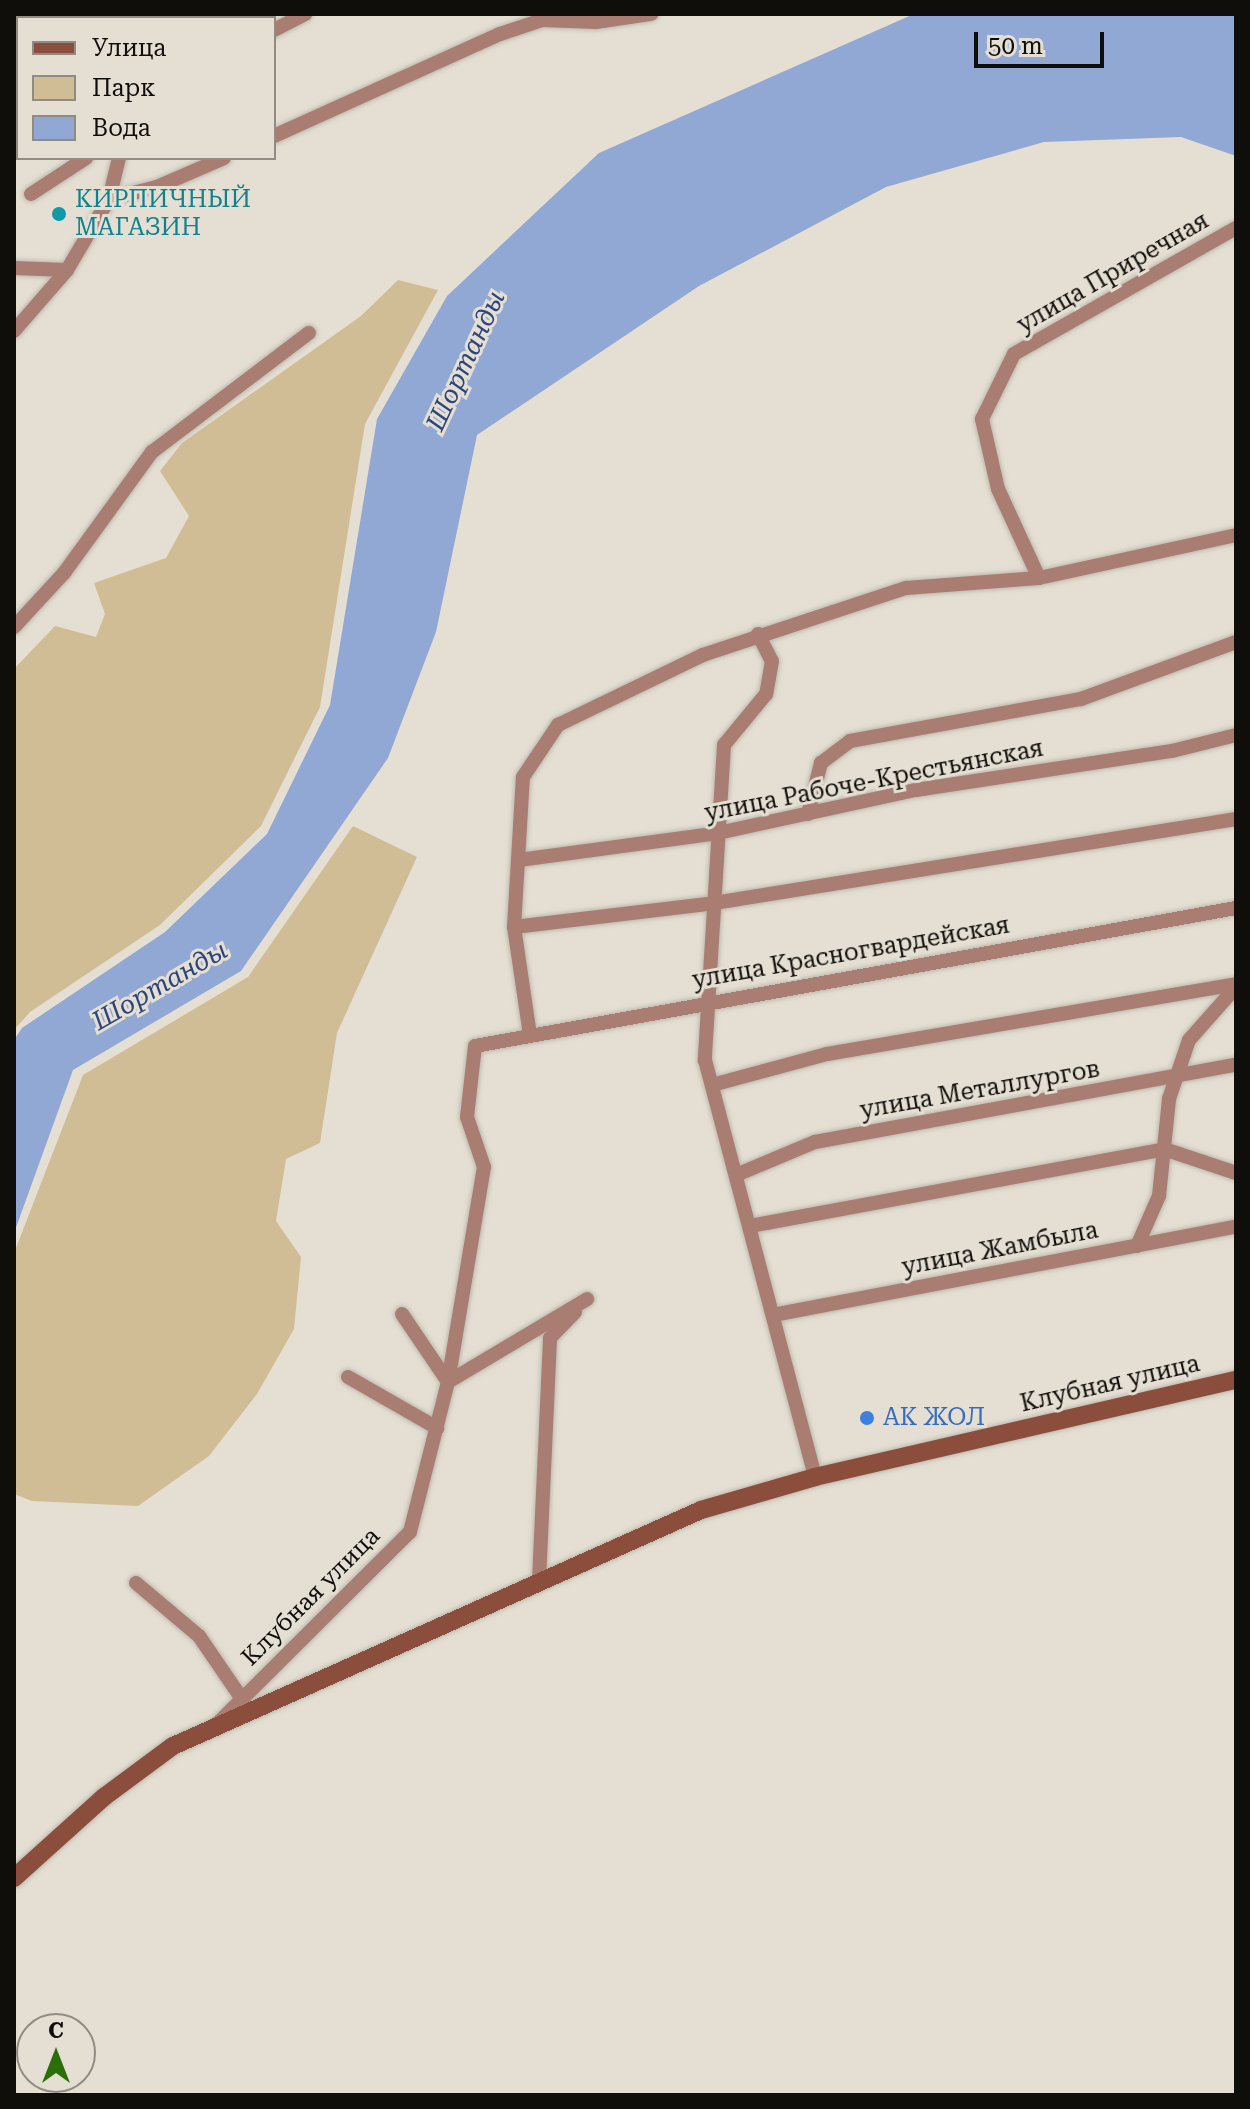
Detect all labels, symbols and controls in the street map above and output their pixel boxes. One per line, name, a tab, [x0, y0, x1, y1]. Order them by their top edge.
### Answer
legend	[16, 16, 276, 160]
scale bar	[978, 16, 1108, 66]
text: 50 m	[988, 32, 1043, 60]
text: Улица	[92, 34, 166, 62]
text: Парк	[92, 74, 155, 102]
text: Вода	[92, 114, 151, 142]
place label: КИРПИЧНЫЙ МАГАЗИН	[75, 186, 251, 242]
marker: КИРПИЧНЫЙ МАГАЗИН	[50, 205, 68, 223]
street label: улица Приречная	[1012, 206, 1214, 340]
water label: Шортанды	[420, 286, 512, 436]
street label: улица Рабоче-Крестьянская	[702, 734, 1046, 828]
street label: улица Красногвардейская	[690, 911, 1012, 995]
water label: Шортанды	[87, 935, 233, 1037]
street label: улица Металлургов	[858, 1055, 1102, 1125]
street label: улица Жамбыла	[899, 1216, 1101, 1282]
street label: Клубная улица	[1017, 1349, 1203, 1419]
place label: АК ЖОЛ	[883, 1404, 985, 1432]
marker: АК ЖОЛ	[858, 1409, 876, 1427]
street label: Клубная улица	[236, 1522, 386, 1672]
north arrow	[16, 2013, 96, 2093]
text: С	[48, 2018, 64, 2043]

